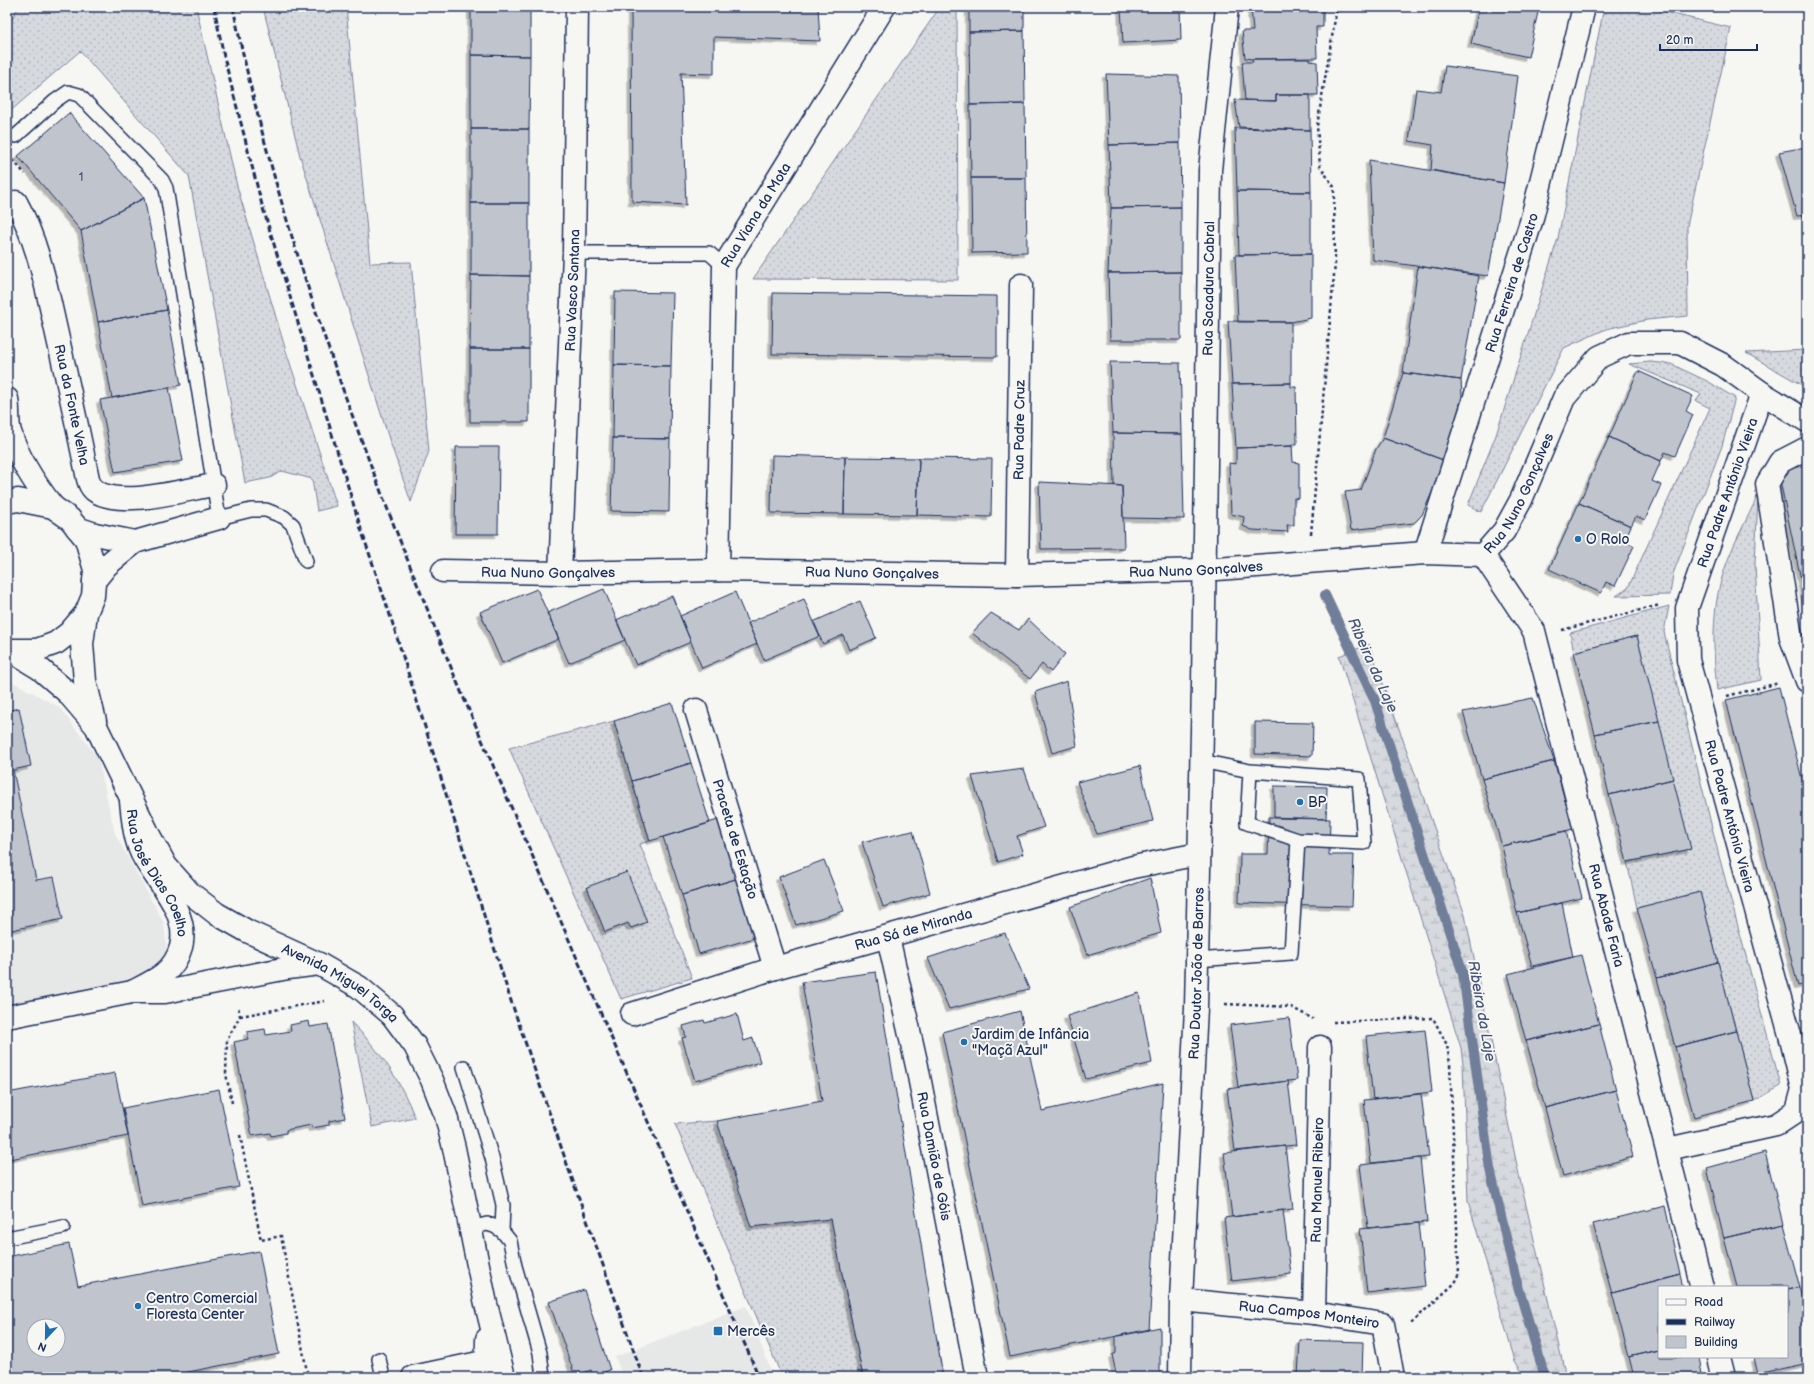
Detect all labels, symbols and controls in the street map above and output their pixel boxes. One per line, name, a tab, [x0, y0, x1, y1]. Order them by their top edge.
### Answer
scale bar	[1660, 26, 1757, 52]
text: 20 m	[1666, 33, 1693, 48]
street label: Rua Viana da Mota	[717, 160, 795, 271]
house number: 1	[79, 170, 83, 185]
street label: Rua Ferreira de Castro	[1482, 211, 1542, 355]
street label: Rua Sacadura Cabral	[1199, 221, 1218, 356]
street label: Rua Vasco Santana	[562, 229, 583, 352]
street label: Rua da Fonte Velha	[50, 343, 93, 467]
street label: Rua Padre Cruz	[1010, 380, 1029, 480]
street label: Rua Padre António Vieira	[1694, 416, 1762, 570]
street label: Rua Nuno Gonçalves	[1480, 430, 1557, 557]
place label: O Rolo	[1586, 531, 1629, 548]
marker: O Rolo	[1573, 534, 1583, 544]
street label: Rua Nuno Gonçalves	[1129, 557, 1264, 581]
street label: Rua Nuno Gonçalves	[805, 563, 939, 583]
street label: Rua Nuno Gonçalves	[481, 564, 615, 582]
water label: Ribeira da Laje	[1343, 615, 1402, 716]
street label: Rua Padre António Vieira	[1701, 738, 1758, 894]
street label: Praceta de Estação	[709, 777, 761, 901]
place label: BP	[1308, 794, 1327, 811]
marker: BP	[1295, 797, 1305, 807]
street label: Rua José Dias Coelho	[123, 808, 191, 937]
street label: Rua Abade Faria	[1585, 862, 1628, 969]
street label: Rua Doutor João de Barros	[1185, 887, 1208, 1060]
street label: Rua Sá de Miranda	[853, 905, 974, 954]
street label: Avenida Miguel Torga	[279, 940, 402, 1026]
water label: Ribeira da Laje	[1463, 959, 1500, 1063]
place label: Jardim de Infância "Maçã Azul"	[972, 1026, 1089, 1059]
marker: Jardim de Infância "Maçã Azul"	[959, 1037, 969, 1047]
street label: Rua Damião de Góis	[913, 1090, 955, 1222]
street label: Rua Manuel Ribeiro	[1308, 1117, 1327, 1243]
legend	[1658, 1286, 1788, 1358]
place label: Centro Comercial Floresta Center	[146, 1290, 257, 1323]
text: Road	[1694, 1295, 1723, 1310]
street label: Rua Campos Monteiro	[1238, 1298, 1381, 1332]
marker: Centro Comercial Floresta Center	[133, 1301, 143, 1311]
text: Railway	[1694, 1315, 1736, 1330]
north arrow	[26, 1318, 66, 1358]
place label: Mercês	[727, 1323, 775, 1340]
marker: Mercês	[712, 1325, 724, 1337]
text: Building	[1694, 1335, 1738, 1350]
text: N	[36, 1339, 49, 1354]

